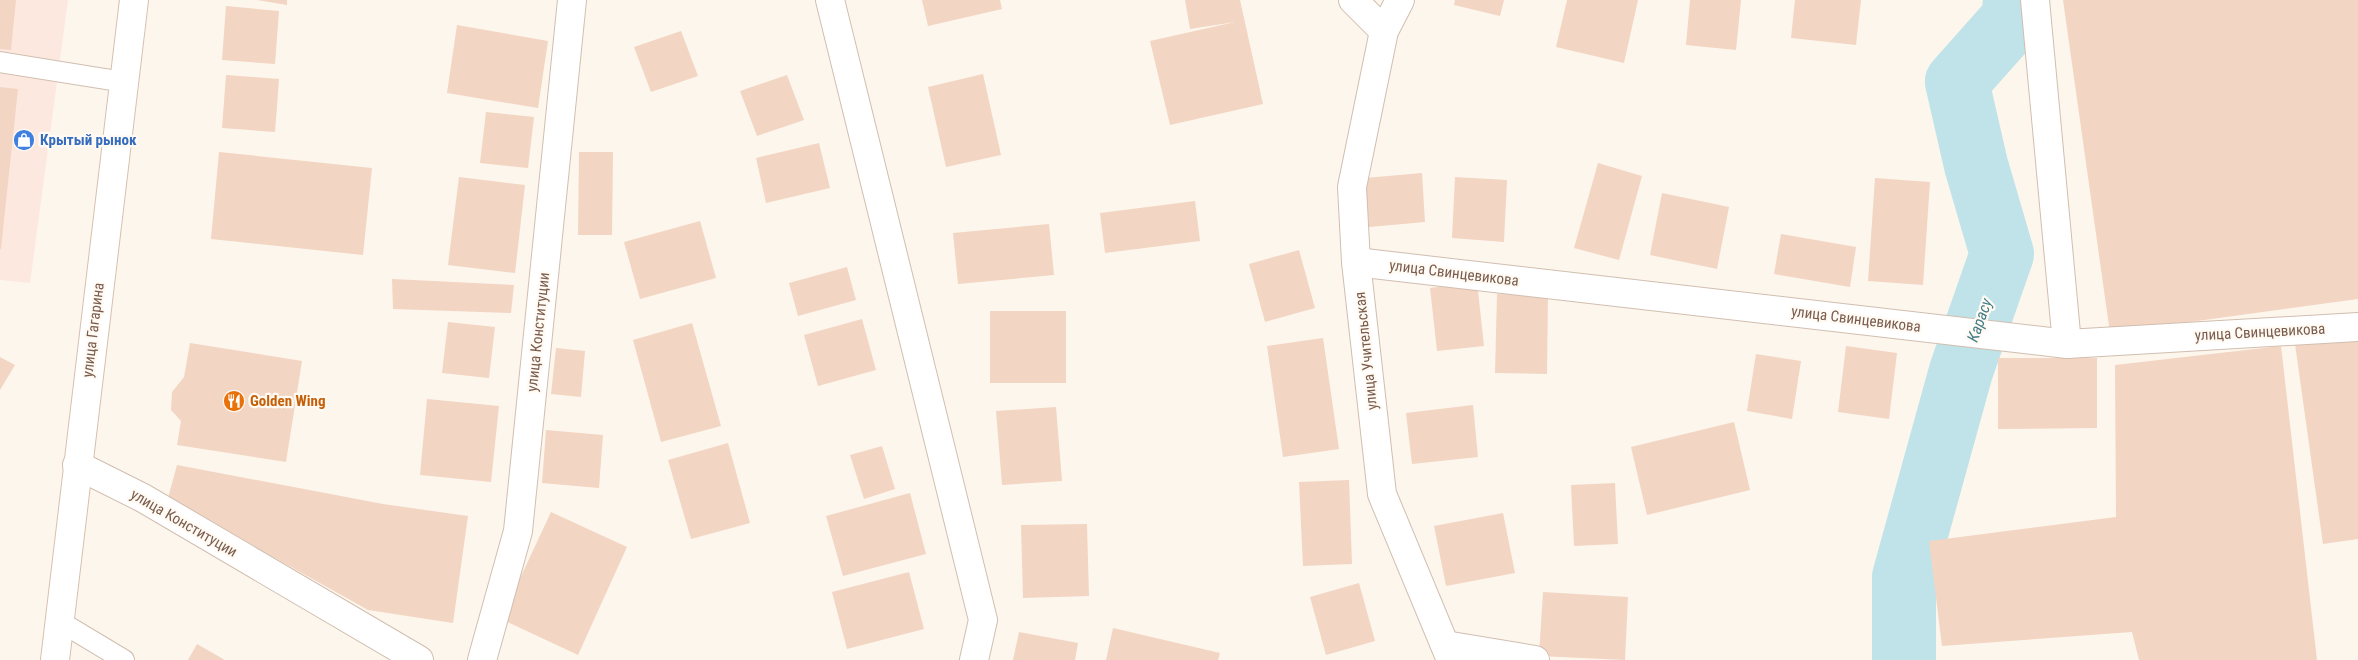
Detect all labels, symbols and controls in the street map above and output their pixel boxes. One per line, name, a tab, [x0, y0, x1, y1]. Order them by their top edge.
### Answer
shop icon: Крытый рынок	[12, 128, 36, 152]
place label: Крытый рынок	[40, 131, 137, 149]
street label: улица Свинцевикова	[1388, 256, 1520, 290]
street label: улица Конституции	[523, 271, 553, 393]
street label: улица Гагарина	[78, 282, 108, 378]
street label: улица Учительская	[1351, 291, 1381, 411]
water label: Карасу	[1963, 295, 1996, 345]
street label: улица Свинцевикова	[1790, 302, 1922, 336]
street label: улица Свинцевикова	[2194, 320, 2326, 344]
restaurant icon: Golden Wing	[222, 389, 246, 413]
place label: Golden Wing	[250, 392, 325, 410]
street label: улица Конституции	[128, 485, 240, 561]

